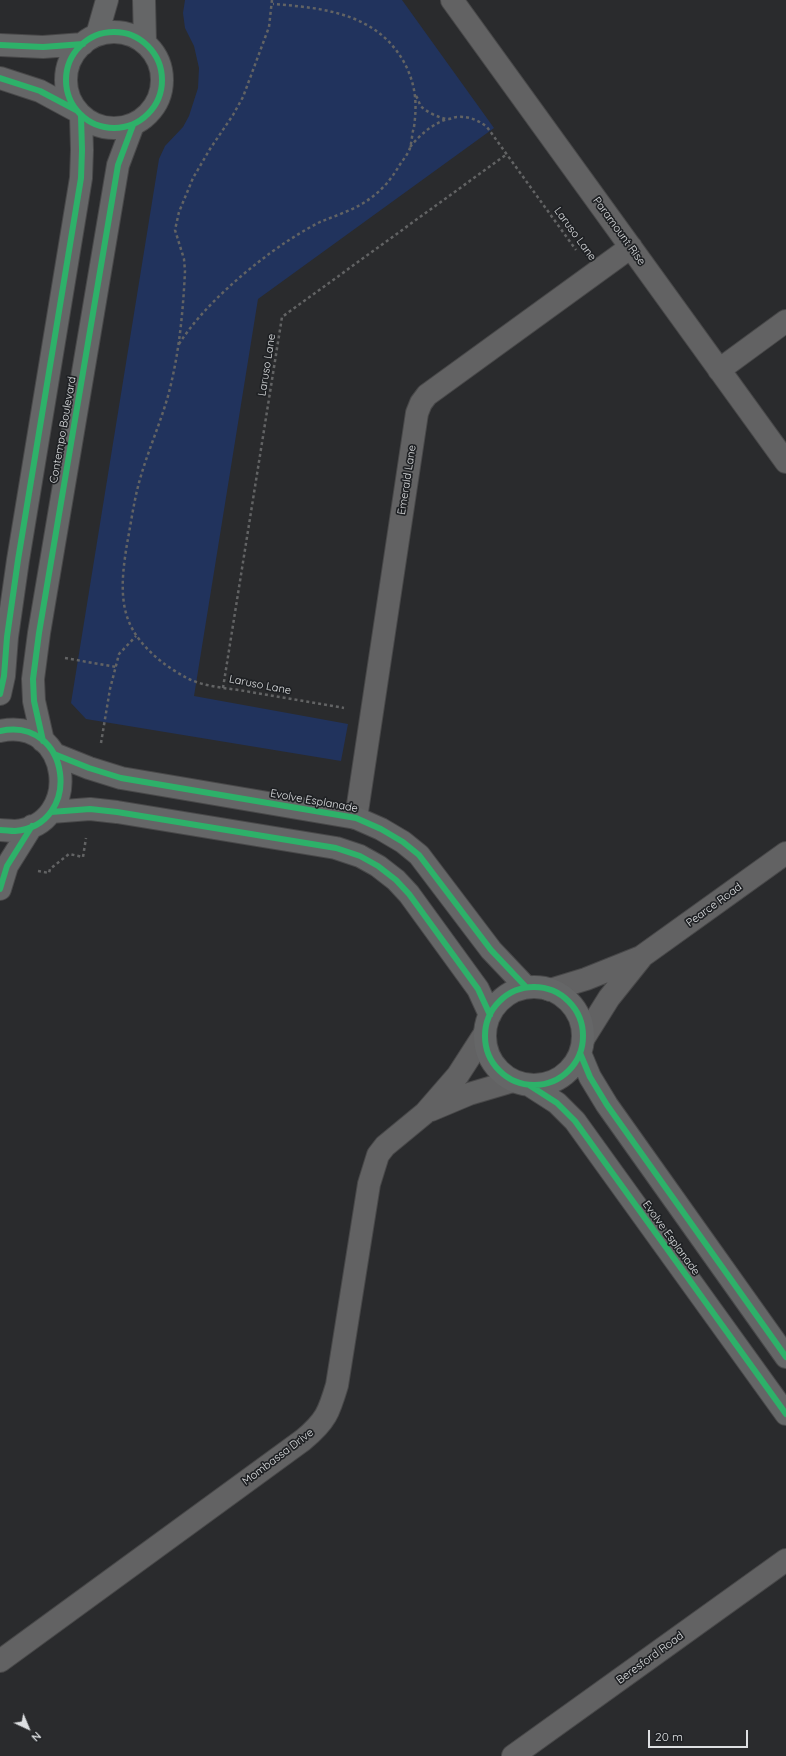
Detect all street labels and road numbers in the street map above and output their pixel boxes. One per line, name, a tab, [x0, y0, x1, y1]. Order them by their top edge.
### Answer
street label: Paramount Rise	[590, 194, 648, 268]
street label: Laruso Lane	[551, 205, 599, 263]
street label: Laruso Lane	[256, 333, 278, 397]
street label: Contempo Boulevard	[47, 376, 79, 484]
street label: Emerald Lane	[395, 444, 419, 516]
street label: Laruso Lane	[228, 673, 292, 697]
street label: Evolve Esplanade	[269, 787, 359, 815]
street label: Pearce Road	[684, 880, 744, 930]
street label: Evolve Esplanade	[640, 1198, 702, 1278]
street label: Mombassa Drive	[240, 1426, 316, 1488]
street label: Beresford Road	[614, 1629, 686, 1687]

